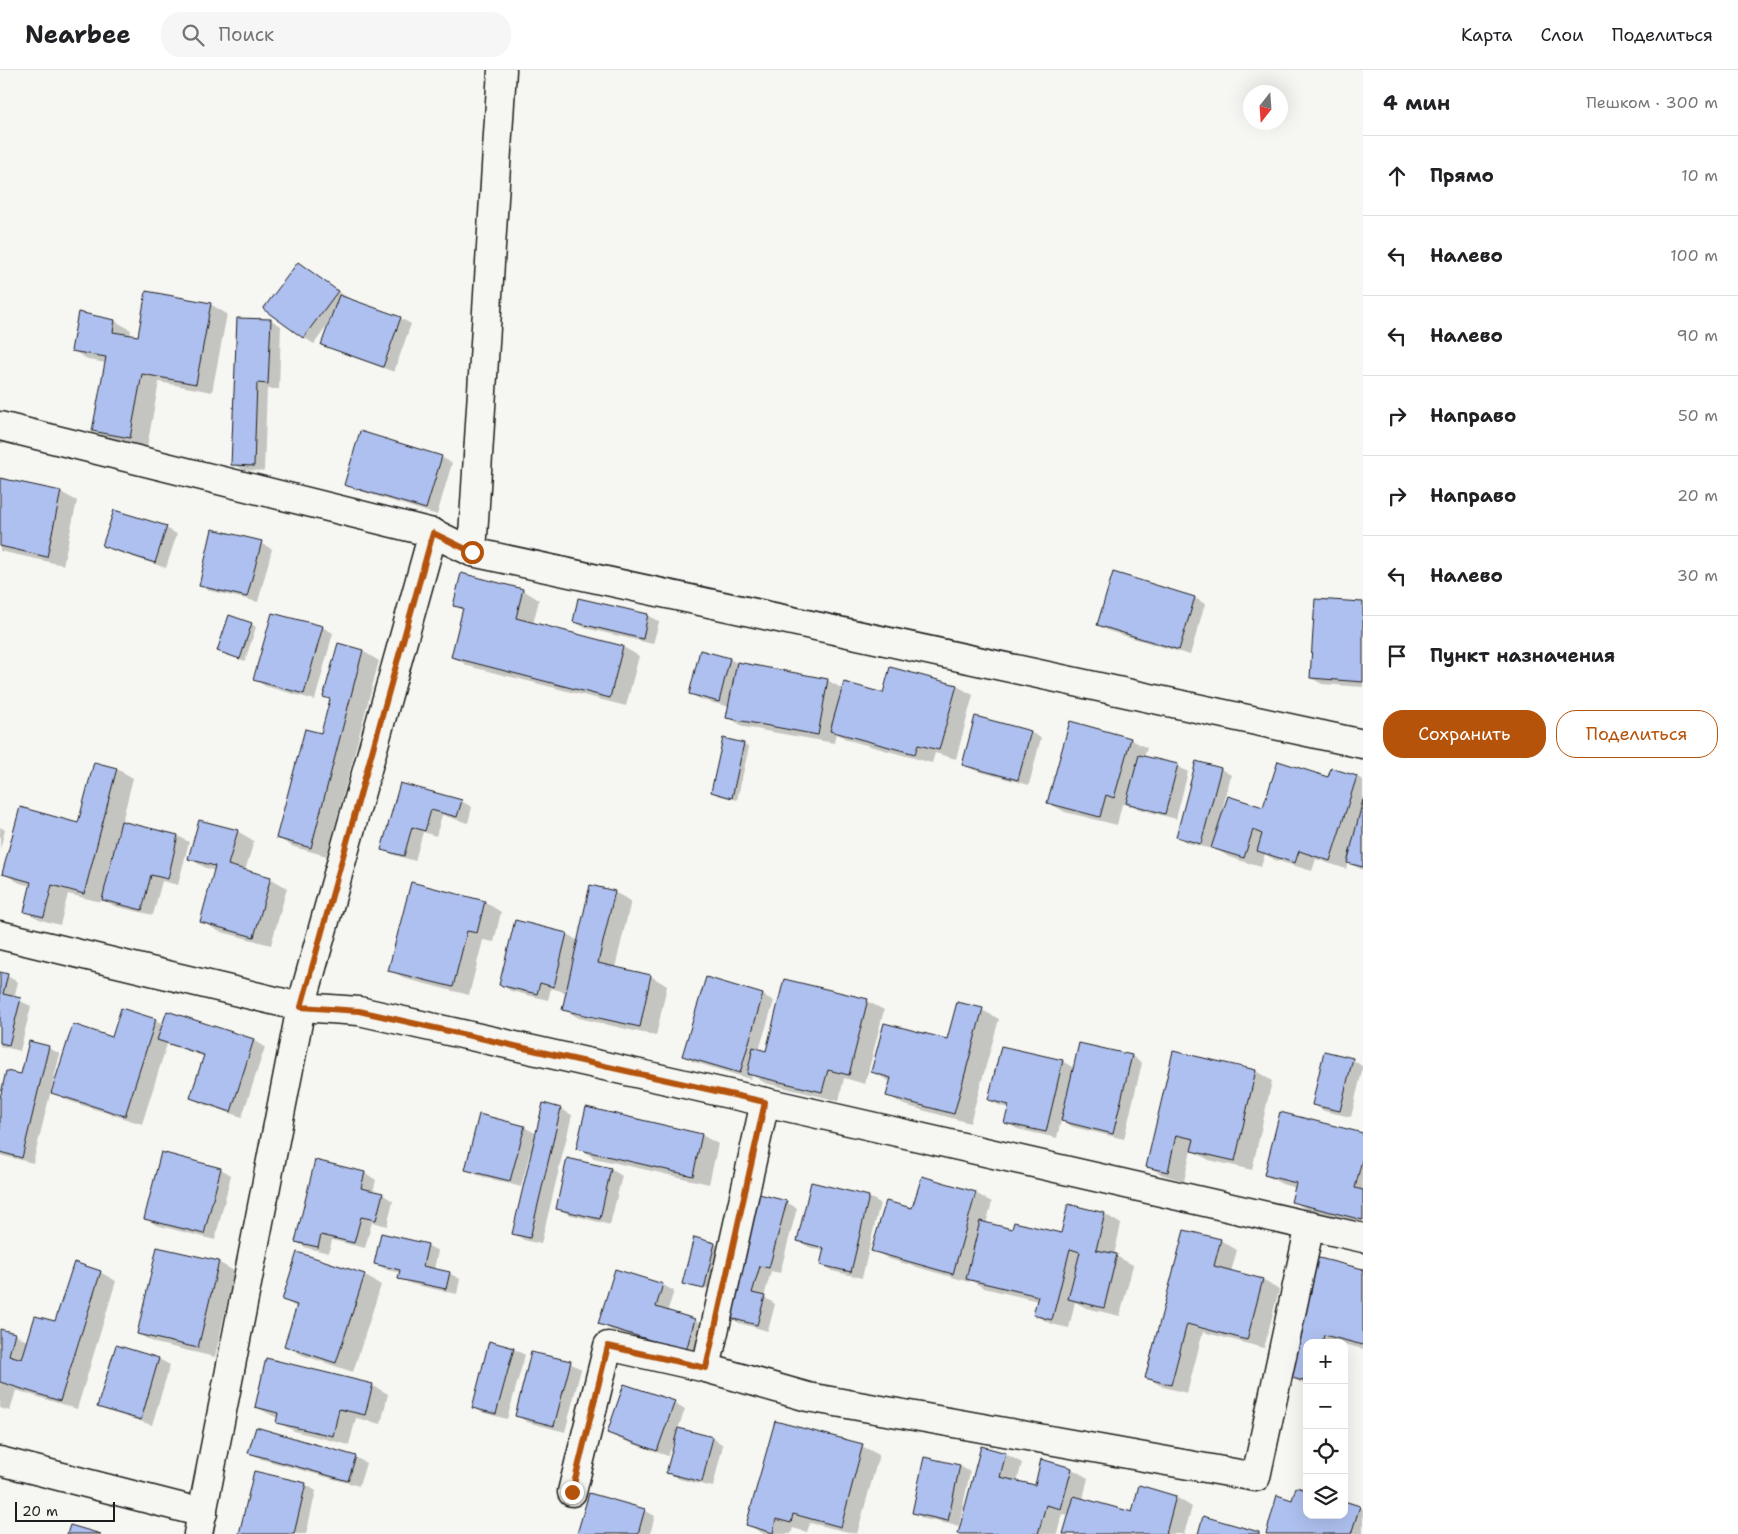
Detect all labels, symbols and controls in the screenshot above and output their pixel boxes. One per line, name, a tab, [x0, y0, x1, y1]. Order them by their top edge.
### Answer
search box	[161, 12, 511, 57]
text: Nearbee	[25, 19, 131, 51]
icon: search	[179, 21, 207, 49]
text: Поиск	[219, 22, 274, 47]
text: Карта	[1461, 23, 1512, 47]
text: Слои	[1540, 23, 1584, 47]
text: Поделиться	[1612, 23, 1713, 47]
north arrow	[1243, 85, 1288, 130]
text: 4 мин	[1383, 89, 1450, 117]
text: Пешком · 300 m	[1586, 92, 1718, 113]
icon: ahead	[1383, 162, 1411, 190]
text: Прямо	[1430, 163, 1494, 188]
text: 10 m	[1681, 165, 1718, 186]
icon: left	[1383, 242, 1411, 270]
text: Налево	[1430, 243, 1503, 268]
text: 100 m	[1670, 245, 1718, 266]
icon: left	[1383, 322, 1411, 350]
text: Налево	[1430, 323, 1503, 348]
text: 90 m	[1677, 325, 1718, 346]
icon: right	[1383, 402, 1411, 430]
text: Направо	[1430, 403, 1516, 428]
text: 50 m	[1678, 405, 1718, 426]
icon: right	[1383, 482, 1411, 510]
text: Направо	[1430, 483, 1516, 508]
text: 20 m	[1677, 485, 1718, 506]
route start	[461, 541, 484, 564]
icon: left	[1383, 562, 1411, 590]
text: Налево	[1430, 563, 1503, 588]
text: 30 m	[1677, 565, 1718, 586]
icon: arrive	[1383, 642, 1411, 670]
text: Пункт назначения	[1430, 643, 1615, 668]
button: Сохранить	[1383, 710, 1546, 758]
button: Поделиться	[1556, 710, 1718, 758]
map controls	[1303, 1339, 1348, 1519]
button: +	[1303, 1339, 1348, 1384]
button: −	[1303, 1384, 1348, 1429]
button: locate	[1303, 1429, 1348, 1474]
button: layers	[1303, 1474, 1348, 1519]
route end	[561, 1481, 584, 1504]
scale bar	[15, 1499, 115, 1522]
text: 20 m	[22, 1502, 58, 1520]

